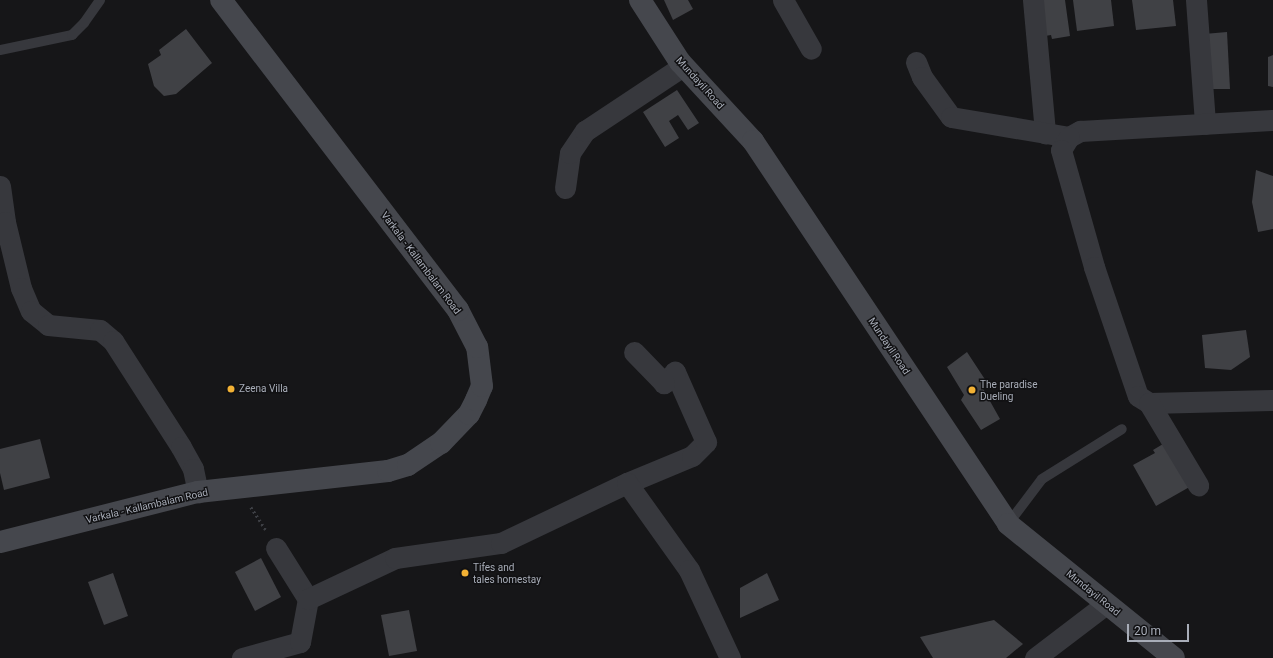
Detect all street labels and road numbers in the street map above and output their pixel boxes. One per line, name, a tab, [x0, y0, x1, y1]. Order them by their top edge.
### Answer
street label: Mundayil Road	[674, 55, 726, 111]
street label: Varkala - Kallambalam Road	[379, 209, 463, 317]
street label: Mundayil Road	[866, 315, 912, 377]
street label: Varkala - Kallambalam Road	[85, 486, 209, 526]
street label: Mundayil Road	[1064, 568, 1122, 618]

